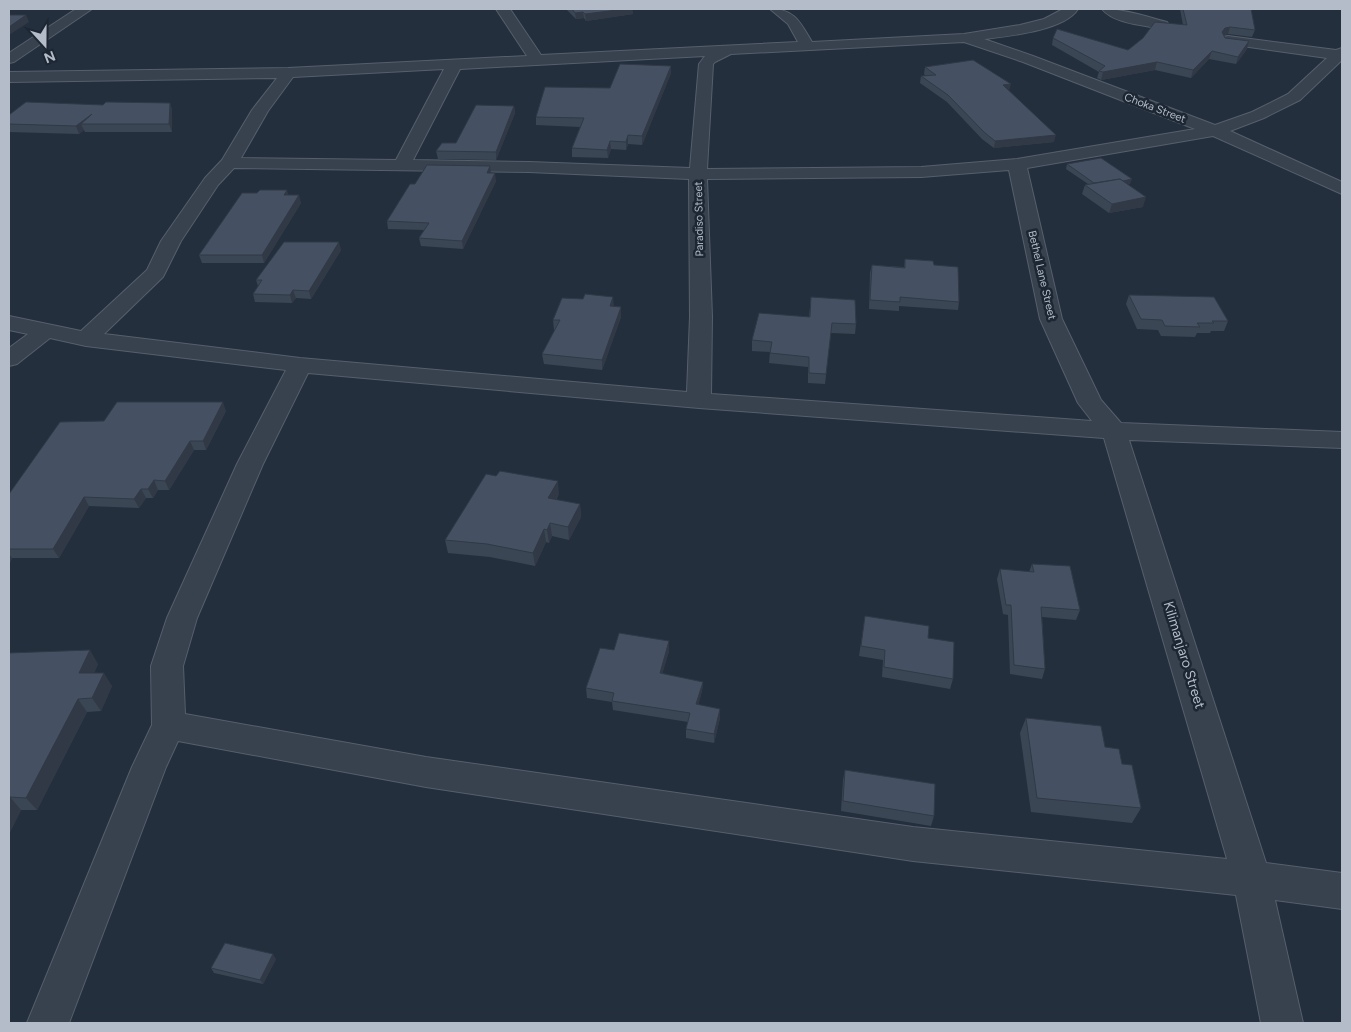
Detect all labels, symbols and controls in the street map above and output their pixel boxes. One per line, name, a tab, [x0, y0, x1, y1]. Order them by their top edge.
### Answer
north arrow	[20, 20, 70, 70]
text: N	[41, 47, 58, 67]
street label: Choka Street	[1122, 90, 1188, 126]
street label: Paradiso Street	[692, 181, 706, 257]
street label: Bethel Lane Street	[1025, 229, 1059, 321]
street label: Kilimanjaro Street	[1160, 599, 1208, 711]

